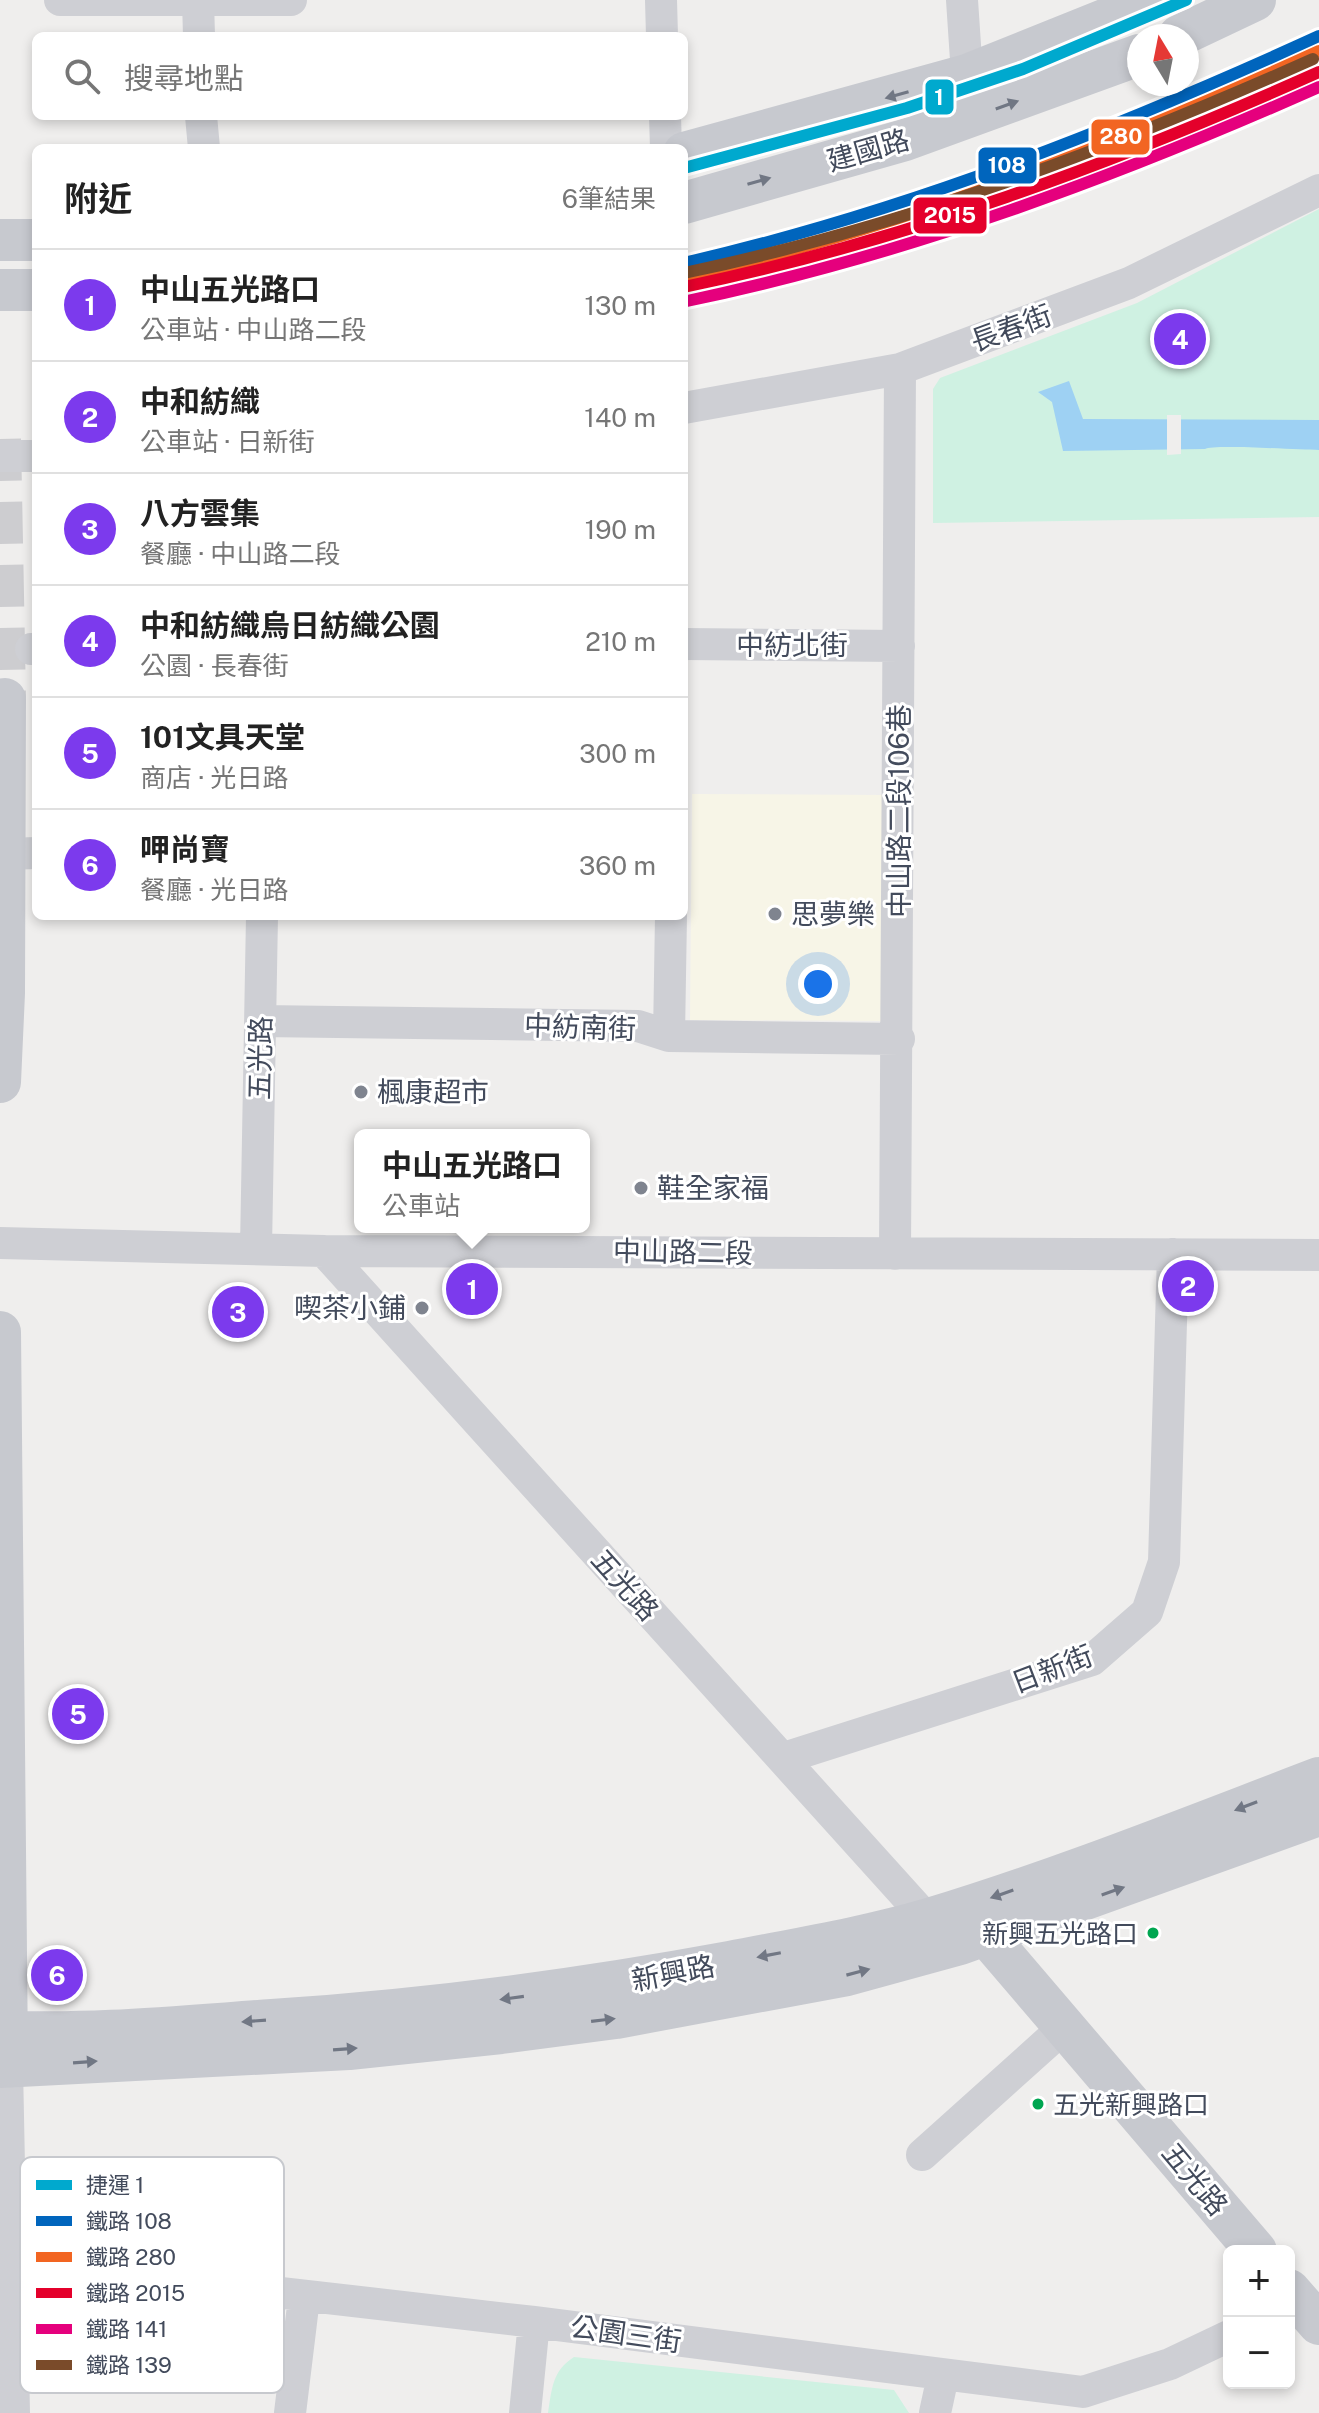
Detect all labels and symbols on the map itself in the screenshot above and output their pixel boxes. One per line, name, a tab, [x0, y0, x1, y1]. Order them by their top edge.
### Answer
north arrow	[1127, 24, 1199, 96]
line badge: 1	[924, 78, 955, 116]
text: 1	[934, 84, 944, 110]
one-way arrow	[885, 89, 909, 102]
one-way arrow	[996, 98, 1020, 110]
line badge: 280	[1090, 118, 1151, 156]
street label: 建國路	[823, 122, 913, 177]
text: 280	[1100, 123, 1142, 149]
line badge: 108	[977, 146, 1038, 185]
text: 108	[988, 152, 1026, 178]
one-way arrow	[747, 174, 771, 187]
line badge: 2015	[912, 196, 988, 235]
text: 2015	[924, 202, 976, 228]
street label: 長春街	[966, 298, 1056, 357]
pin: 4	[1154, 309, 1206, 369]
street label: 中紡北街	[736, 628, 848, 661]
street label: 中山路二段106巷	[882, 704, 915, 918]
place label: 思夢樂	[791, 897, 875, 930]
marker: 思夢樂	[766, 905, 784, 923]
your location	[798, 964, 838, 1004]
street label: 中紡南街	[523, 1008, 637, 1045]
street label: 五光路	[242, 1016, 277, 1100]
place label: 楓康超市	[377, 1075, 489, 1108]
marker: 楓康超市	[352, 1083, 370, 1101]
place label: 鞋全家福	[657, 1171, 769, 1204]
marker: 鞋全家福	[632, 1179, 650, 1197]
street label: 中山路二段	[613, 1234, 753, 1269]
pin: 2	[1162, 1256, 1214, 1316]
pin: 1	[446, 1259, 498, 1319]
pin: 3	[212, 1282, 264, 1342]
place label: 喫茶小鋪	[294, 1291, 406, 1324]
marker: 喫茶小鋪	[413, 1299, 431, 1317]
street label: 五光路	[585, 1542, 666, 1627]
street label: 日新街	[1007, 1638, 1097, 1699]
pin: 5	[52, 1684, 104, 1744]
one-way arrow	[1234, 1800, 1258, 1813]
one-way arrow	[1101, 1885, 1125, 1897]
one-way arrow	[990, 1889, 1014, 1901]
place label: 新興五光路口	[982, 1918, 1138, 1949]
marker: 新興五光路口	[1145, 1925, 1161, 1941]
pin: 6	[31, 1945, 83, 2005]
street label: 新興路	[629, 1948, 717, 1997]
one-way arrow	[756, 1949, 781, 1961]
one-way arrow	[846, 1965, 871, 1977]
one-way arrow	[500, 1991, 525, 2004]
one-way arrow	[591, 2013, 616, 2026]
one-way arrow	[241, 2015, 266, 2028]
one-way arrow	[333, 2042, 358, 2055]
one-way arrow	[73, 2055, 98, 2068]
place label: 五光新興路口	[1053, 2089, 1209, 2120]
marker: 五光新興路口	[1030, 2096, 1046, 2112]
street label: 五光路	[1156, 2136, 1235, 2221]
legend	[20, 2157, 284, 2393]
text: 捷運 1	[86, 2172, 144, 2198]
text: 鐵路 108	[86, 2208, 172, 2234]
text: 鐵路 280	[86, 2244, 176, 2270]
text: 鐵路 2015	[86, 2280, 185, 2306]
street label: 公園三街	[568, 2309, 684, 2358]
text: 鐵路 141	[86, 2316, 167, 2342]
text: 鐵路 139	[86, 2352, 172, 2378]

